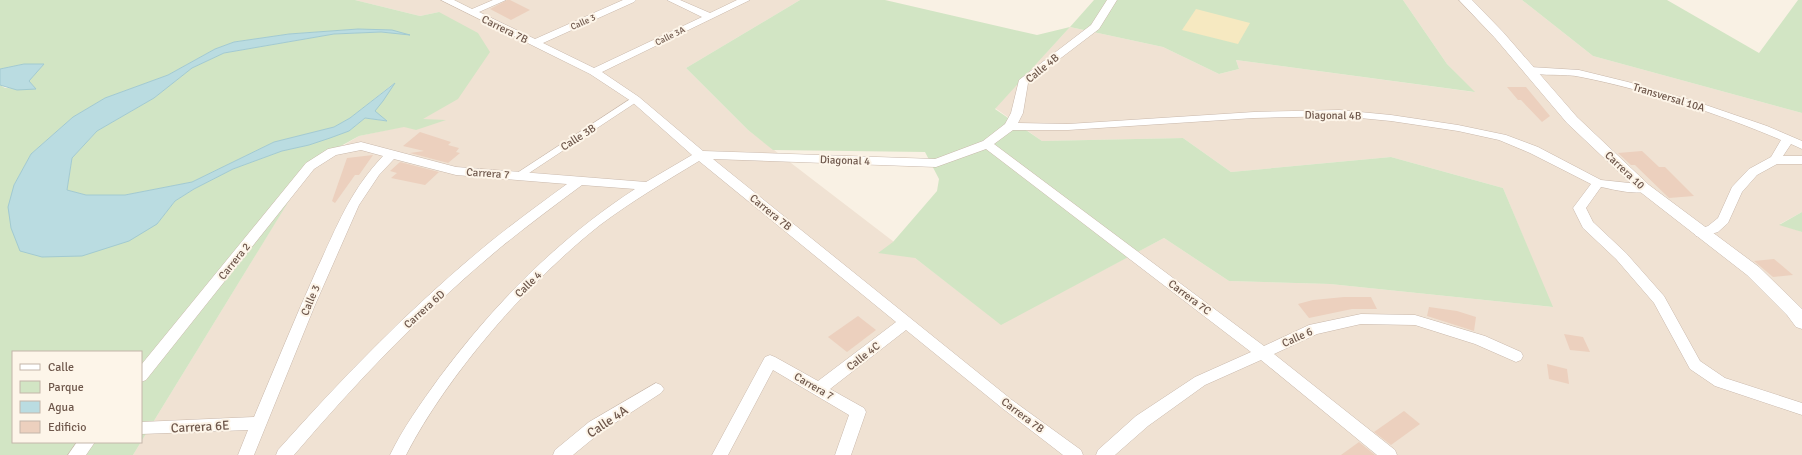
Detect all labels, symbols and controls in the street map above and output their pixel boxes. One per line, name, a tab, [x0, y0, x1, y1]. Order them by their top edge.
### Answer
street label: Calle 3	[569, 12, 598, 33]
street label: Carrera 7B	[479, 13, 530, 46]
street label: Calle 3A	[653, 24, 687, 48]
street label: Calle 4B	[1023, 51, 1062, 86]
street label: Transversal 10A	[1631, 80, 1707, 115]
street label: Diagonal 4B	[1304, 109, 1362, 123]
street label: Calle 3B	[558, 121, 598, 153]
street label: Carrera 10	[1602, 149, 1647, 192]
street label: Diagonal 4	[820, 153, 870, 168]
street label: Carrera 7	[466, 165, 510, 182]
street label: Carrera 7B	[747, 192, 795, 233]
street label: Carrera 2	[216, 240, 253, 282]
street label: Calle 4	[512, 268, 544, 300]
street label: Carrera 7C	[1166, 277, 1214, 318]
street label: Calle 3	[298, 283, 323, 318]
street label: Carrera 6D	[401, 288, 447, 331]
street label: Calle 6	[1280, 325, 1315, 350]
street label: Calle 4C	[844, 339, 883, 373]
legend	[12, 351, 142, 443]
text: Calle	[48, 360, 74, 375]
street label: Carrera 7	[792, 370, 836, 403]
text: Parque	[48, 380, 84, 395]
street label: Carrera 7B	[999, 395, 1047, 436]
text: Agua	[48, 400, 74, 415]
street label: Calle 4A	[584, 402, 631, 441]
street label: Carrera 6E	[170, 417, 230, 437]
text: Edificio	[48, 420, 86, 435]

